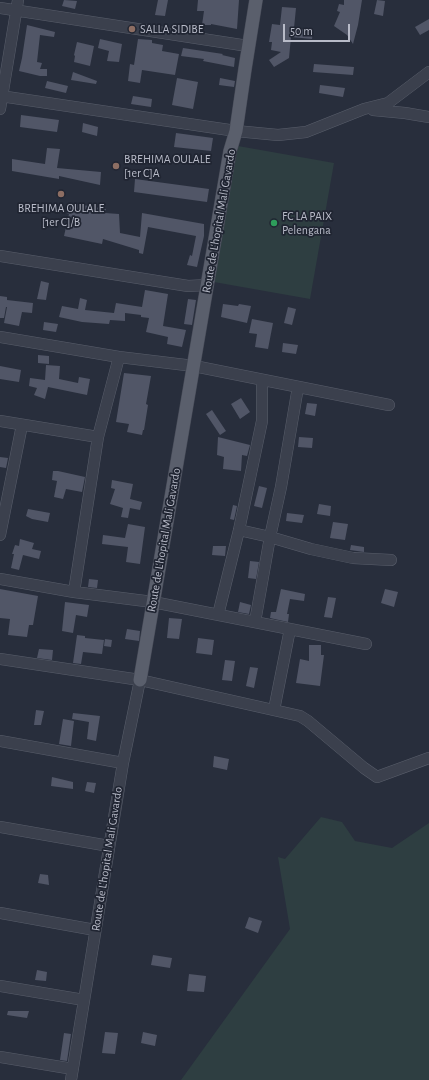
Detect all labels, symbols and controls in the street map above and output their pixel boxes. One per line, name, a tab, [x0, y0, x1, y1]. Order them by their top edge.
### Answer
scale bar	[285, 16, 352, 42]
place label: SALLA SIDIBE	[140, 22, 204, 36]
marker: SALLA SIDIBE	[127, 24, 137, 34]
text: 50 m	[290, 25, 313, 37]
street label: Route de L'hopital Mali Gavardo	[199, 148, 239, 294]
place label: BREHIMA OULALE [1er C]A	[124, 152, 211, 180]
marker: BREHIMA OULALE [1er C]A	[111, 161, 121, 171]
marker: BREHIMA OULALE [1er C]/B	[56, 189, 66, 199]
place label: BREHIMA OULALE [1er C]/B	[18, 201, 104, 229]
place label: FC LA PAIX Pelengana	[282, 209, 332, 237]
marker: FC LA PAIX Pelengana	[269, 218, 279, 228]
street label: Route de L'hopital Mali Gavardo	[144, 467, 184, 613]
street label: Route de L'hopital Mali Gavardo	[88, 786, 126, 932]

